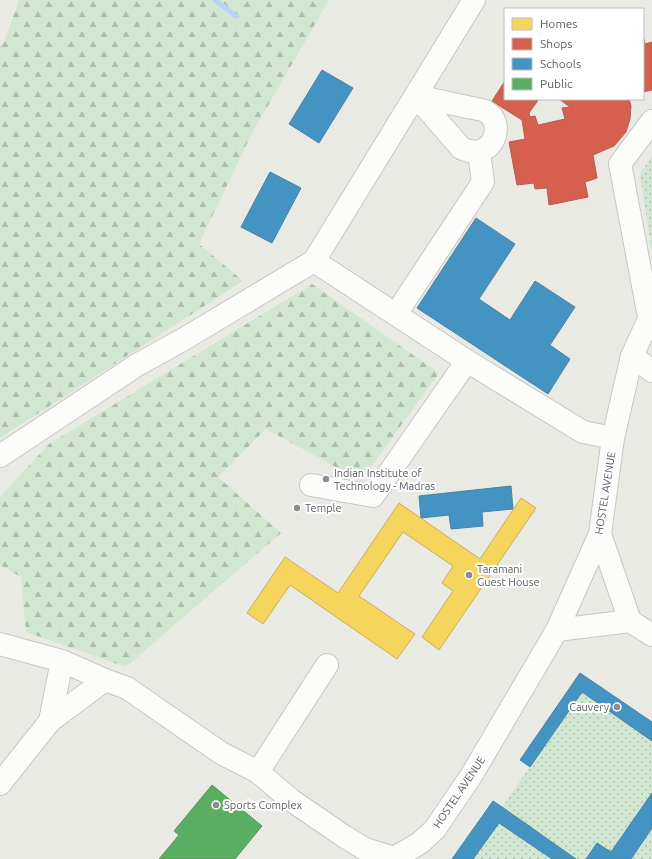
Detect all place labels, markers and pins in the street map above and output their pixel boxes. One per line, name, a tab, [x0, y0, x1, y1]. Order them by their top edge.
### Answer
place label: Indian Institute of Technology - Madras	[334, 467, 435, 492]
marker: Indian Institute of Technology - Madras	[321, 474, 331, 484]
place label: Temple	[305, 502, 342, 514]
marker: Temple	[292, 503, 302, 513]
place label: Taramani Guest House	[477, 563, 540, 588]
marker: Taramani Guest House	[464, 570, 474, 580]
place label: Cauvery	[569, 701, 610, 713]
marker: Cauvery	[612, 702, 622, 712]
place label: Sports Complex	[224, 799, 302, 811]
marker: Sports Complex	[211, 800, 221, 810]

